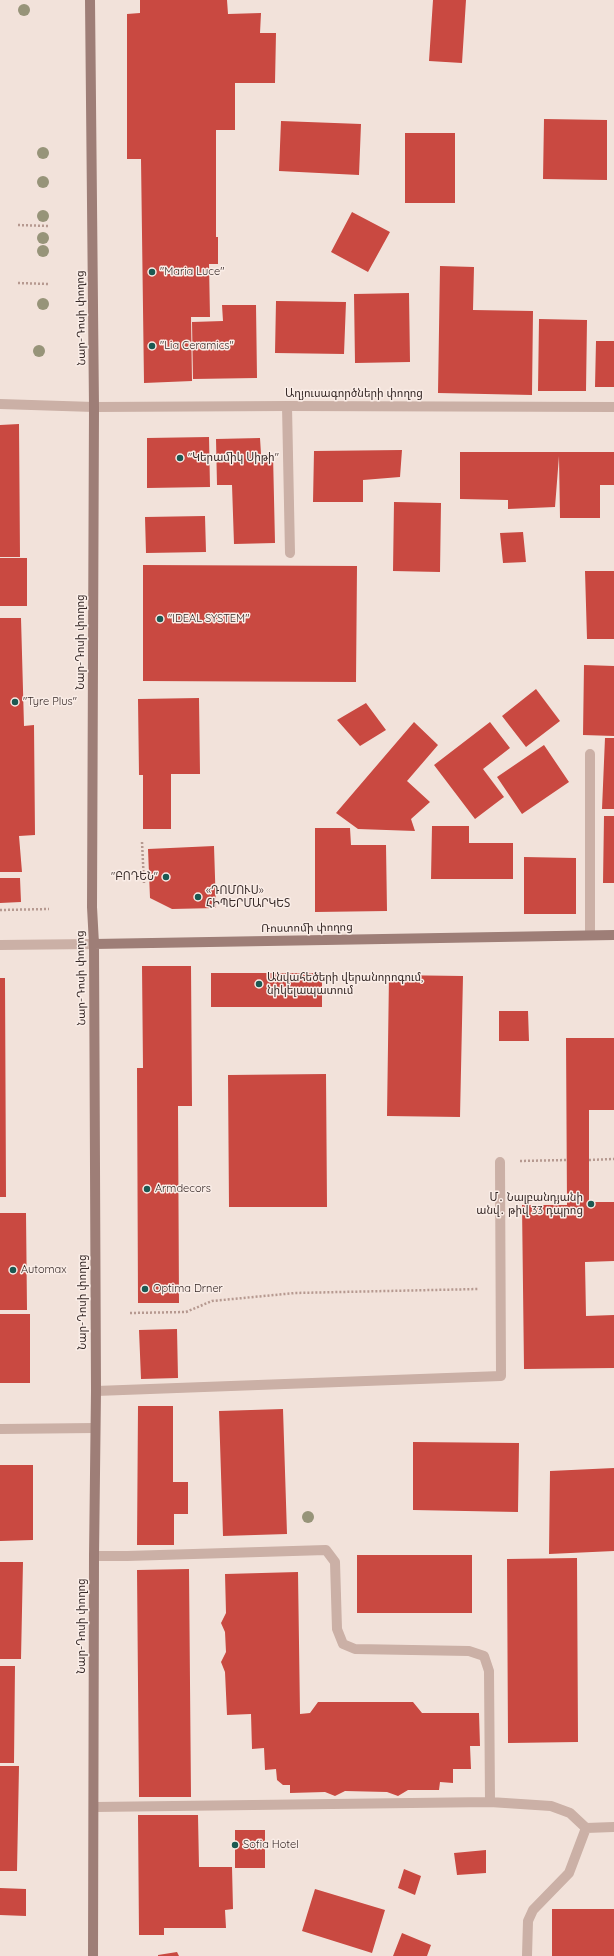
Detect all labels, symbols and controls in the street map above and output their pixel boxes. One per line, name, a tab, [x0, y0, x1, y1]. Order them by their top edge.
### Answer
place label: "Maria Luce"	[160, 265, 224, 279]
marker: "Maria Luce"	[147, 267, 157, 277]
street label: Նար-Դոսի փողոց	[74, 270, 88, 366]
place label: "Lia Ceramics"	[160, 339, 234, 353]
marker: "Lia Ceramics"	[147, 341, 157, 351]
street label: Աղյուսագործների փողոց	[285, 387, 423, 401]
place label: "Կերամիկ Սիթի"	[188, 451, 279, 465]
marker: "Կերամիկ Սիթի"	[175, 453, 185, 463]
street label: Նար-Դոսի փողոց	[74, 594, 88, 690]
place label: "IDEAL SYSTEM"	[168, 612, 249, 626]
marker: "IDEAL SYSTEM"	[155, 614, 165, 624]
place label: "Tyre Plus"	[23, 695, 77, 709]
marker: "Tyre Plus"	[10, 697, 20, 707]
place label: "ԲՈԴԵՆ"	[111, 870, 158, 884]
marker: "ԲՈԴԵՆ"	[161, 872, 171, 882]
place label: «ԴՈՄՈՒՍ» ՀԻՊԵՐՄԱՐԿԵՏ	[206, 884, 290, 910]
marker: «ԴՈՄՈՒՍ» ՀԻՊԵՐՄԱՐԿԵՏ	[193, 892, 203, 902]
street label: Ռոստոմի փողոց	[261, 921, 353, 935]
street label: Նար-Դոսի փողոց	[74, 930, 88, 1026]
place label: Անվահեծերի վերանորոգում, նիկելապատում	[267, 971, 423, 997]
marker: Անվահեծերի վերանորոգում, նիկելապատում	[254, 979, 264, 989]
place label: Armdecors	[155, 1182, 211, 1196]
marker: Armdecors	[142, 1184, 152, 1194]
place label: Մ․ Նալբանդյանի անվ․ թիվ 33 դպրոց	[476, 1191, 583, 1217]
marker: Մ․ Նալբանդյանի անվ․ թիվ 33 դպրոց	[586, 1199, 596, 1209]
street label: Նար-Դոսի փողոց	[76, 1254, 90, 1350]
place label: Automax	[21, 1263, 67, 1277]
marker: Automax	[8, 1265, 18, 1275]
place label: Optima Drner	[153, 1282, 223, 1296]
marker: Optima Drner	[140, 1284, 150, 1294]
street label: Նար-Դոսի փողոց	[75, 1578, 89, 1674]
place label: Sofia Hotel	[243, 1838, 299, 1852]
marker: Sofia Hotel	[230, 1840, 240, 1850]

